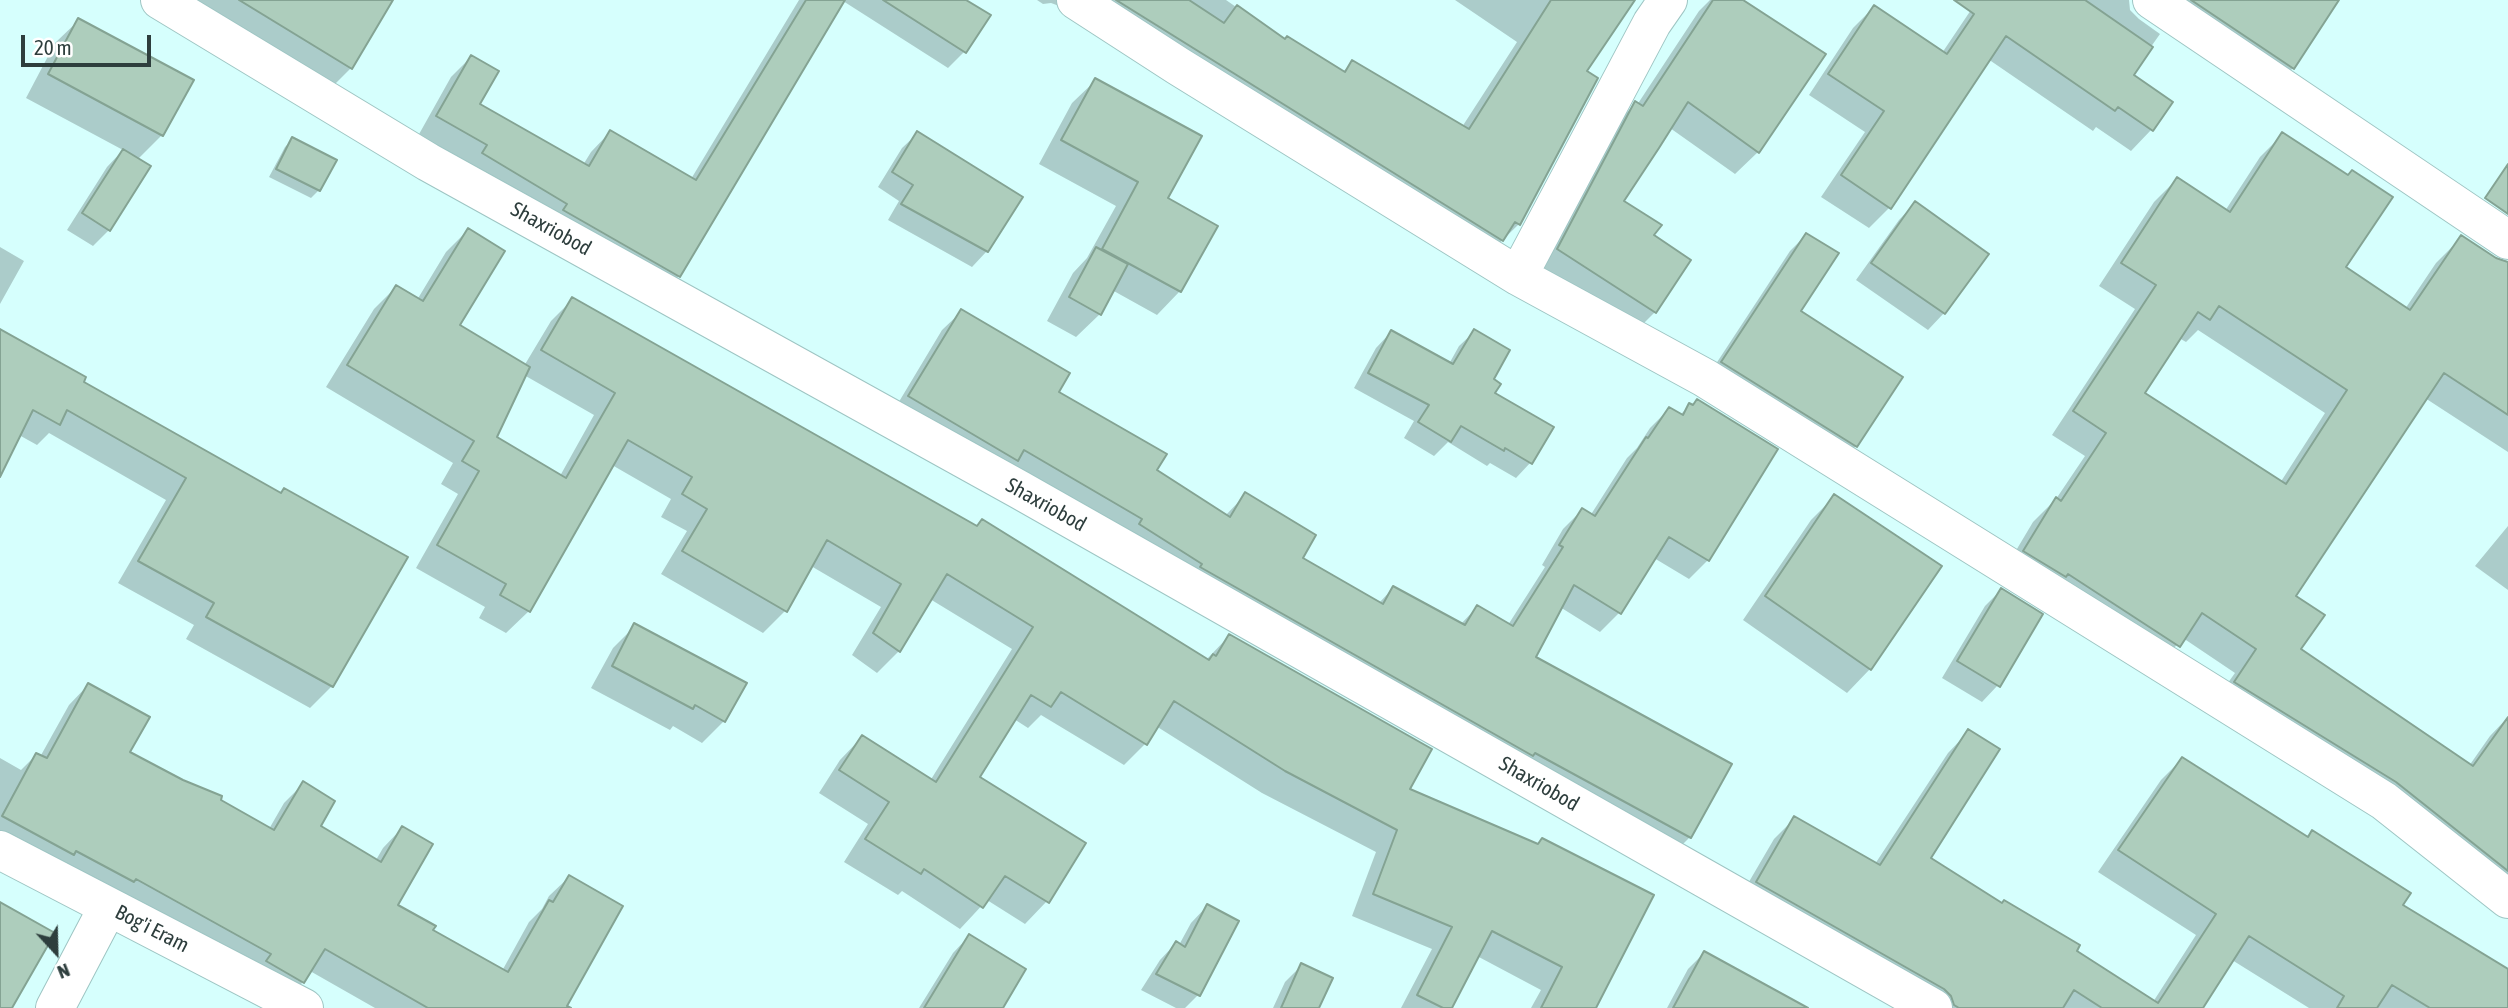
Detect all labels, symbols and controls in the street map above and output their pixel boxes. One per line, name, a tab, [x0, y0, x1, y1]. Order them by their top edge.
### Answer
scale bar	[24, 21, 154, 65]
text: 20 m	[34, 35, 72, 59]
street label: Shaxriobod	[506, 197, 596, 261]
street label: Shaxriobod	[1001, 473, 1091, 537]
street label: Shaxriobod	[1495, 751, 1583, 817]
street label: Bog'i Eram	[111, 900, 193, 958]
north arrow	[21, 917, 91, 987]
text: N	[55, 959, 73, 984]

